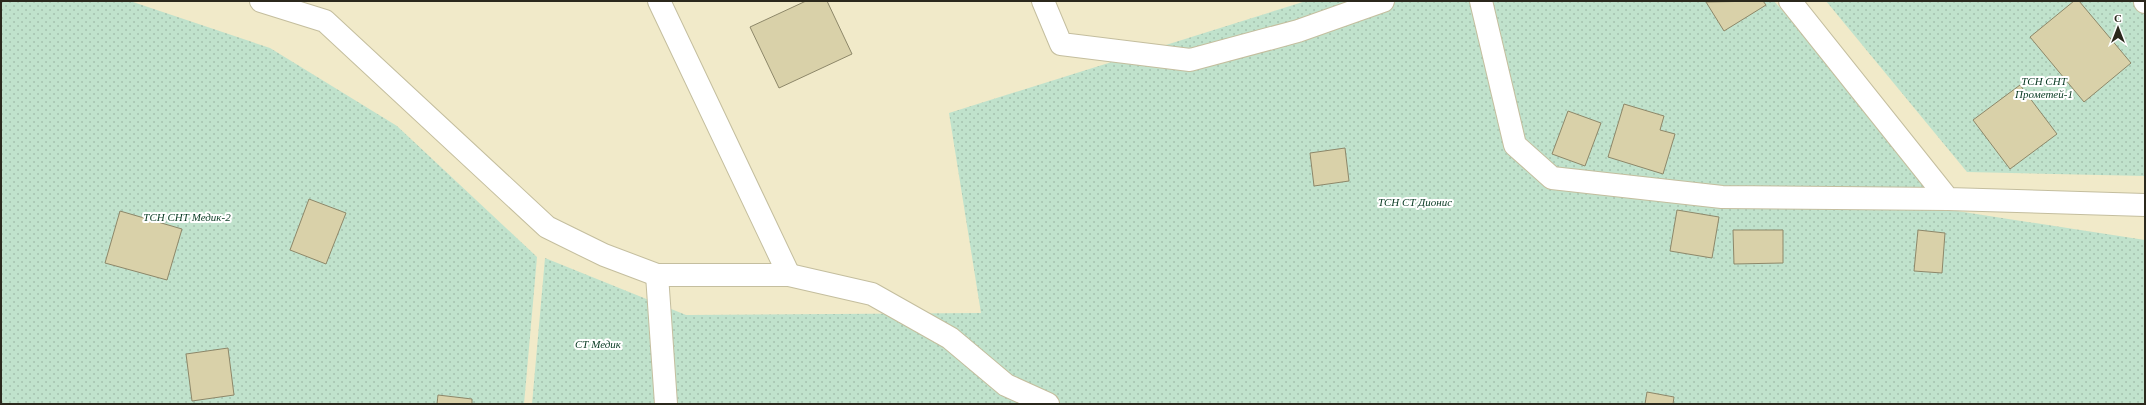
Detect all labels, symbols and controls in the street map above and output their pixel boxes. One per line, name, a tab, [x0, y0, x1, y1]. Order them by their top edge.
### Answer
north arrow	[2098, 8, 2138, 48]
text: С	[2114, 12, 2122, 24]
park label: ТСН СНТ Прометей-1	[2014, 75, 2073, 100]
park label: ТСН СТ Дионис	[1378, 196, 1452, 208]
park label: ТСН СНТ Медик-2	[143, 211, 231, 223]
park label: СТ Медик	[575, 338, 622, 350]

